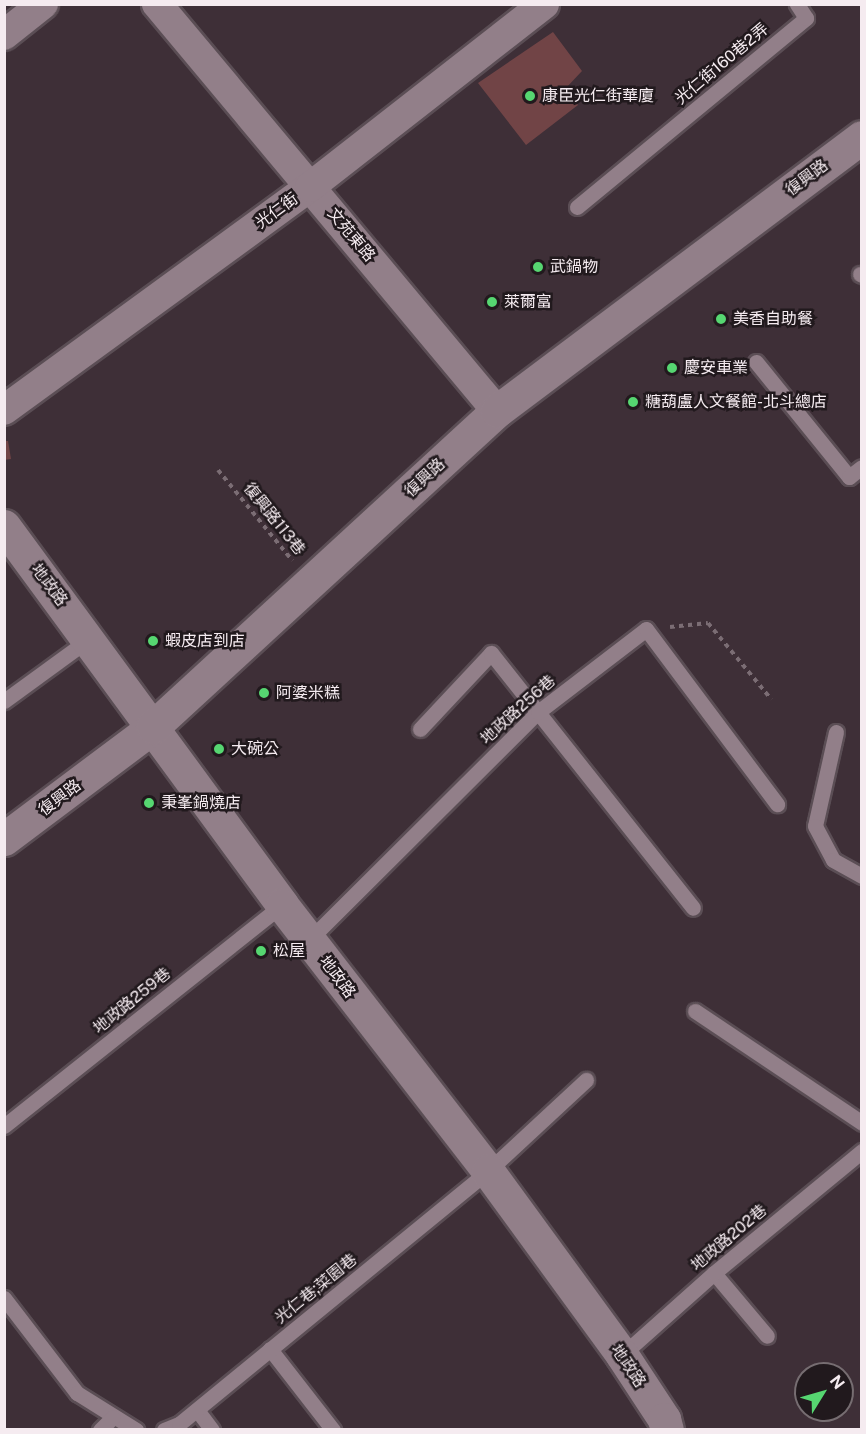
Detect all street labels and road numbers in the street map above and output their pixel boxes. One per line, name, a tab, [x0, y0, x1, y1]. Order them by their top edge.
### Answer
street label: 光仁街160巷2弄	[672, 19, 772, 109]
street label: 復興路	[782, 156, 832, 200]
street label: 光仁街	[252, 189, 302, 233]
street label: 文苑東路	[323, 204, 379, 266]
street label: 復興路	[401, 455, 449, 501]
street label: 復興路113巷	[239, 479, 309, 559]
street label: 地政路	[27, 560, 71, 610]
street label: 地政路256巷	[477, 672, 559, 748]
street label: 復興路	[35, 776, 85, 820]
street label: 地政路	[315, 952, 359, 1002]
street label: 地政路259巷	[90, 964, 174, 1038]
street label: 地政路202巷	[687, 1201, 771, 1275]
street label: 光仁巷;菜園巷	[271, 1250, 361, 1328]
street label: 地政路	[607, 1341, 649, 1391]

